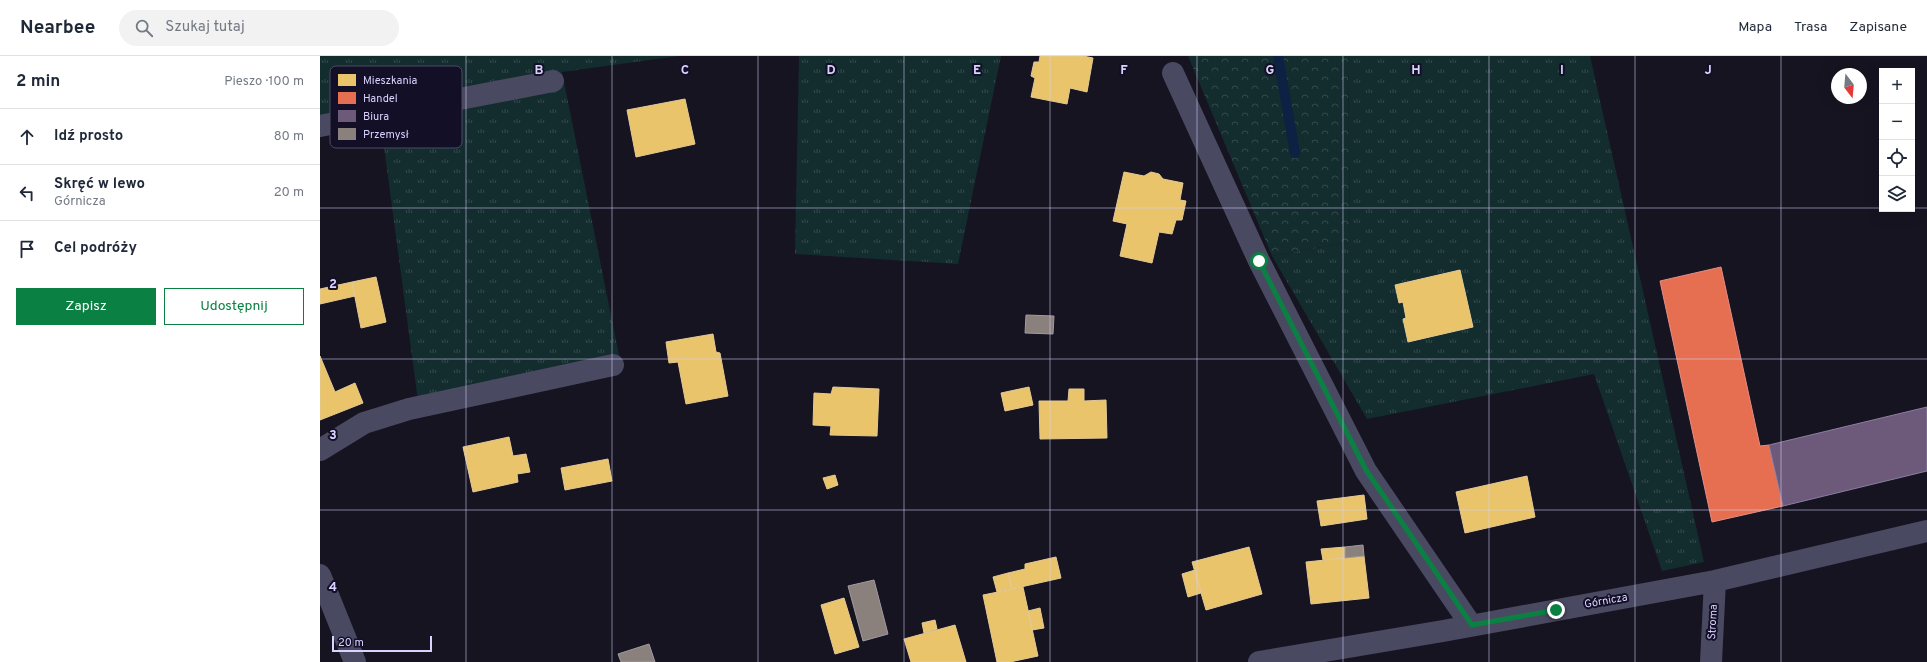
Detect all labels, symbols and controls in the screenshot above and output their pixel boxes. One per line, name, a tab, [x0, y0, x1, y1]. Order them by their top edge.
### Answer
search box	[119, 10, 399, 46]
text: Nearbee	[20, 16, 95, 40]
icon: search	[133, 17, 155, 39]
text: Szukaj tutaj	[165, 18, 245, 37]
text: Mapa	[1738, 19, 1772, 36]
text: Trasa	[1794, 19, 1827, 36]
text: Zapisane	[1849, 19, 1907, 36]
text: B	[535, 63, 544, 79]
text: C	[681, 63, 689, 79]
text: D	[826, 63, 836, 79]
text: E	[973, 63, 981, 79]
text: F	[1120, 63, 1128, 79]
text: G	[1266, 63, 1275, 79]
text: H	[1411, 63, 1421, 79]
text: I	[1560, 63, 1564, 79]
text: J	[1704, 63, 1712, 79]
legend	[330, 66, 462, 148]
north arrow	[1831, 68, 1867, 104]
map controls	[1879, 68, 1915, 212]
button: +	[1879, 68, 1915, 104]
text: 2 min	[16, 71, 60, 93]
text: Pieszo · 100 m	[224, 74, 304, 90]
text: Mieszkania	[363, 74, 418, 88]
text: Handel	[363, 92, 398, 106]
button: −	[1879, 104, 1915, 140]
text: Biura	[363, 110, 389, 124]
icon: ahead	[16, 126, 38, 148]
text: Idź prosto	[54, 127, 123, 146]
text: Przemysł	[363, 128, 409, 142]
text: 80 m	[274, 129, 304, 145]
button: locate	[1879, 140, 1915, 176]
text: Skręć w lewo	[54, 175, 145, 194]
button: layers	[1879, 176, 1915, 212]
icon: left	[16, 182, 38, 204]
text: 20 m	[274, 185, 304, 201]
text: Górnicza	[54, 194, 106, 210]
icon: arrive	[16, 238, 38, 260]
text: Cel podróży	[54, 239, 137, 258]
route start	[1250, 252, 1268, 270]
text: 2	[329, 277, 337, 293]
button: Zapisz	[16, 288, 156, 325]
button: Udostępnij	[164, 288, 304, 325]
text: 3	[329, 428, 337, 444]
text: 4	[329, 580, 337, 596]
street label: Górnicza	[1583, 590, 1629, 612]
route end	[1547, 601, 1565, 619]
street label: Stroma	[1705, 604, 1721, 640]
scale bar	[332, 634, 432, 653]
text: 20 m	[338, 636, 364, 650]

